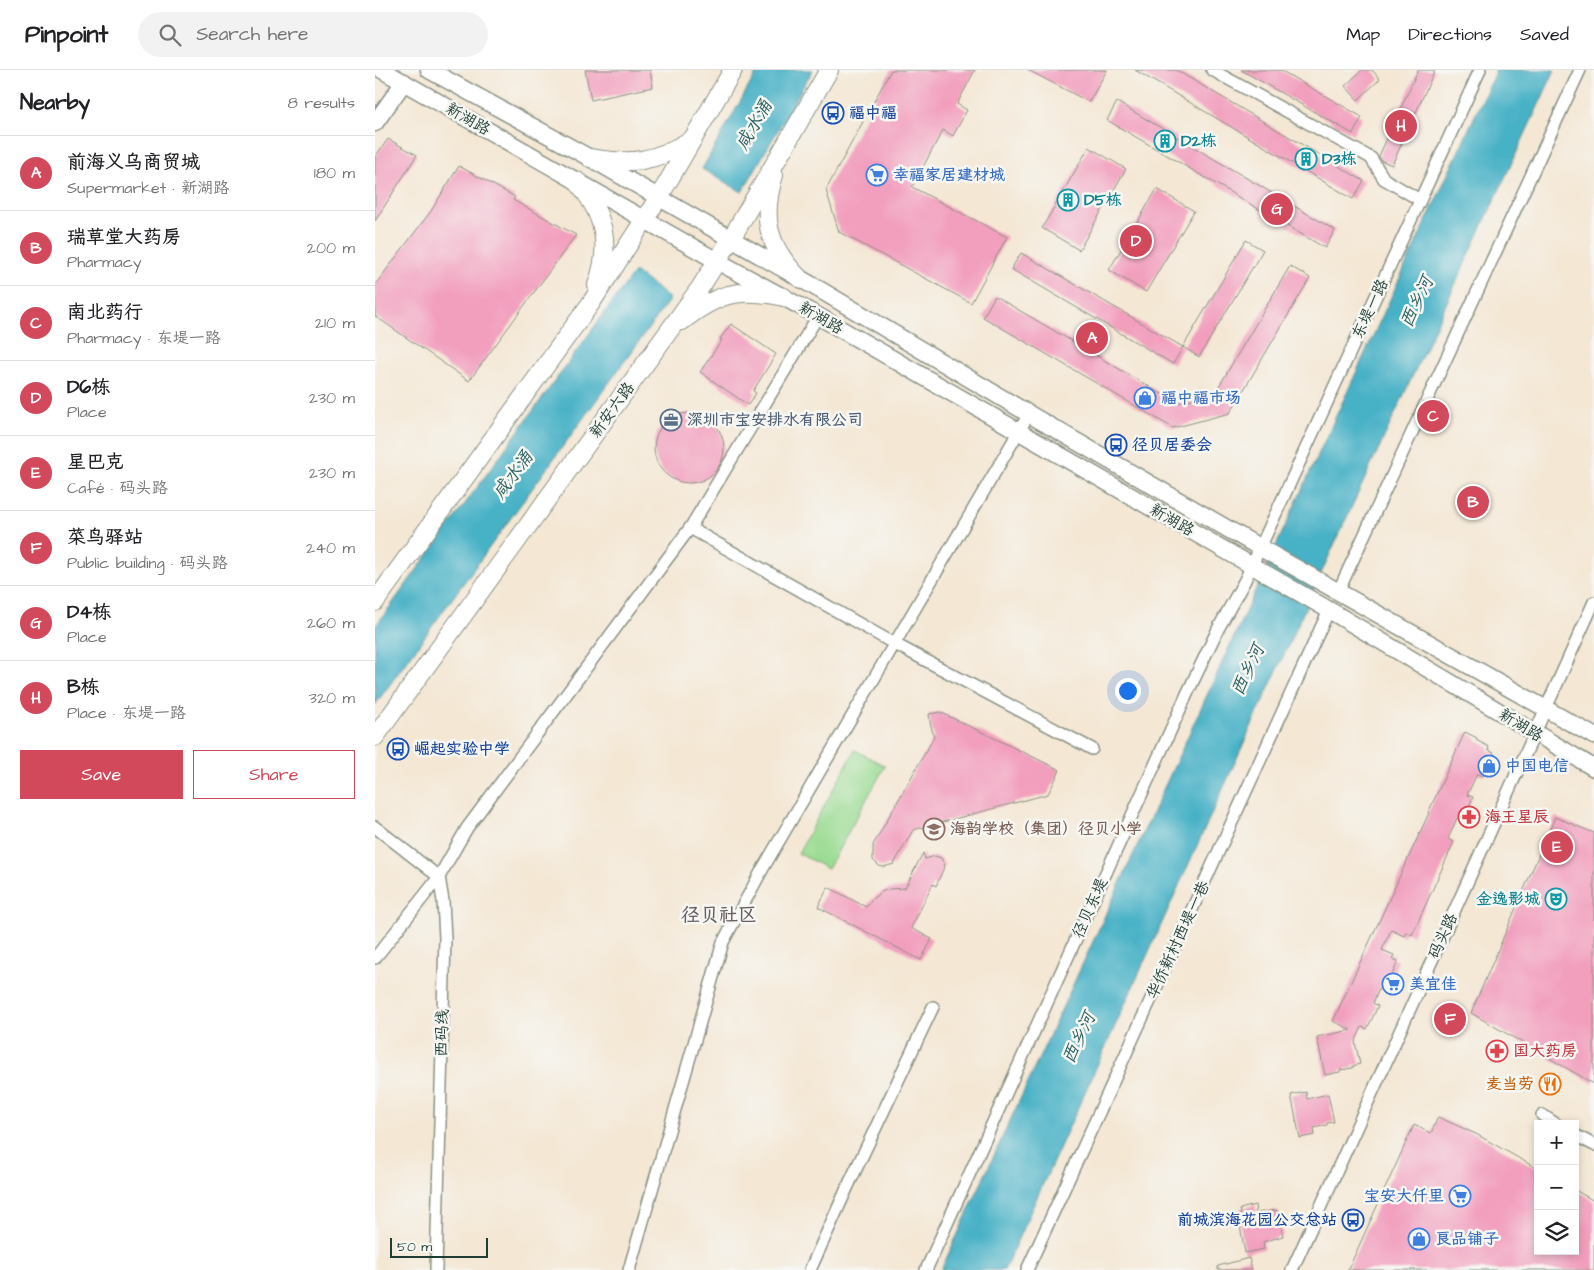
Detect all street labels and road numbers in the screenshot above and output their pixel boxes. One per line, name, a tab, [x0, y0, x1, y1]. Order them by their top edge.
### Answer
street label: 新湖路	[442, 97, 494, 141]
street label: 东堤一路	[1347, 275, 1393, 343]
street label: 新湖路	[795, 296, 847, 340]
street label: 新安六路	[584, 378, 640, 442]
street label: 新湖路	[1146, 498, 1198, 542]
street label: 新湖路	[1495, 703, 1547, 747]
street label: 径贝东堤	[1067, 874, 1113, 942]
street label: 华侨新村西堤一巷	[1141, 877, 1215, 1003]
street label: 码头路	[1423, 910, 1463, 962]
street label: 西码线	[430, 1009, 454, 1057]

